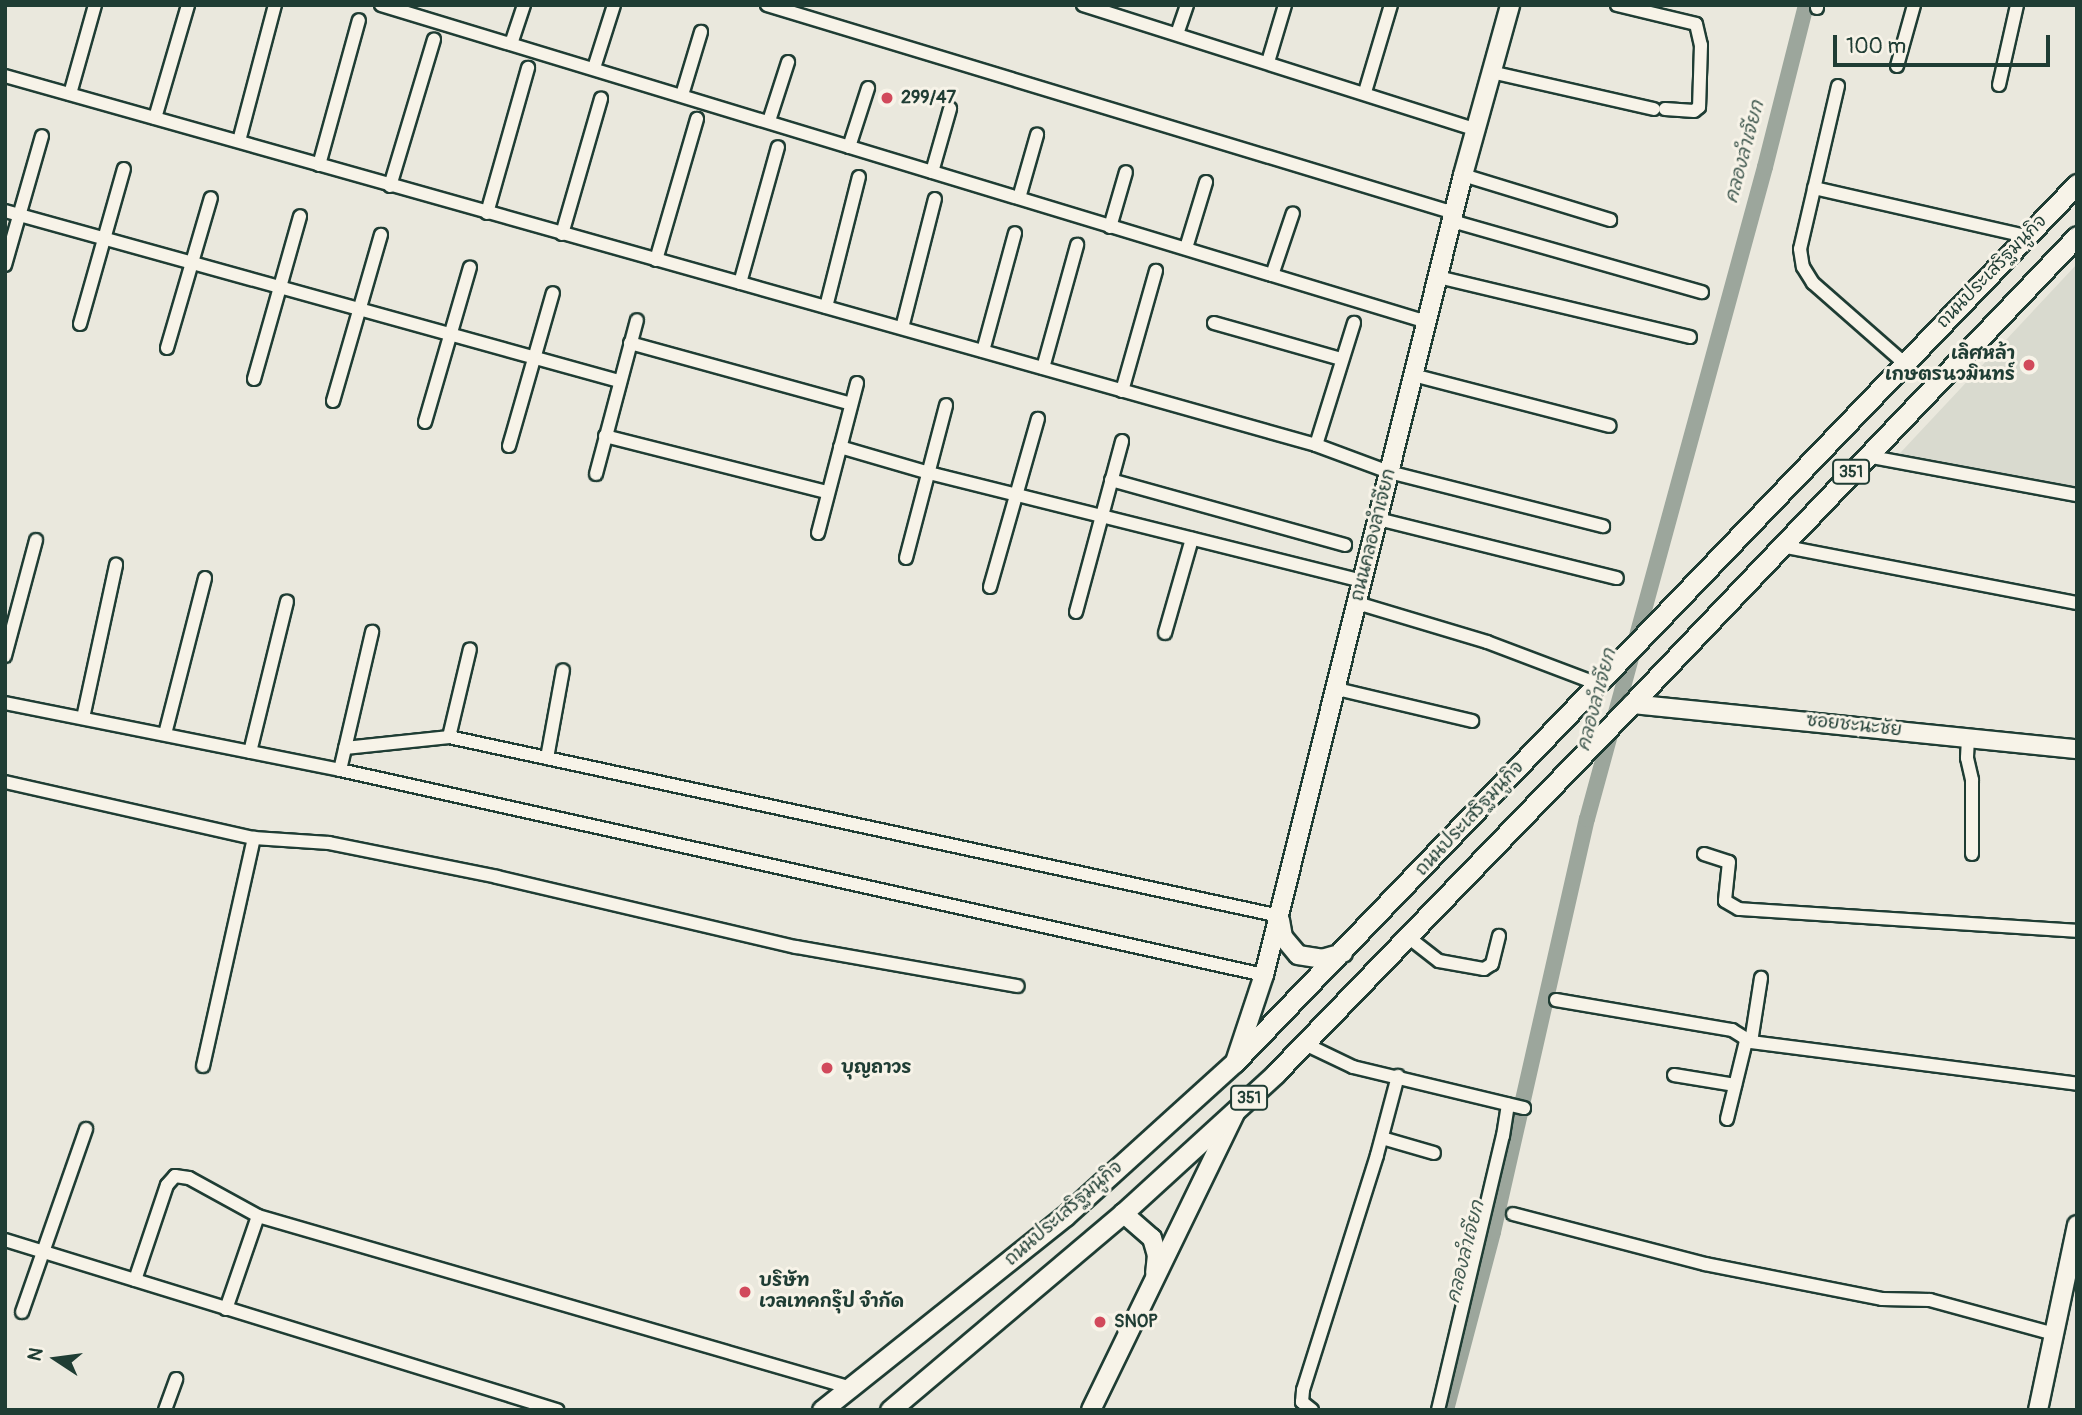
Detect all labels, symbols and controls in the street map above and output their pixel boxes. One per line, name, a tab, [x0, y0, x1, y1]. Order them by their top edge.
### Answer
scale bar	[1837, 21, 2054, 65]
text: 100 m	[1846, 33, 1906, 60]
place label: 299/47	[901, 87, 956, 109]
marker: 299/47	[879, 90, 895, 106]
water label: คลองลำเจียก	[1720, 98, 1770, 206]
street label: ถนนประเสริฐมนูกิจ	[1933, 211, 2051, 333]
place label: เลิศหล้า เกษตรนวมินทร์	[1885, 344, 2015, 386]
marker: เลิศหล้า เกษตรนวมินทร์	[2021, 357, 2037, 373]
road number: 351	[1832, 460, 1870, 485]
street label: ถนนคลองลำเจียก	[1347, 466, 1401, 604]
water label: คลองลำเจียก	[1572, 646, 1622, 754]
street label: ซอยชะนะชัย	[1805, 710, 1903, 742]
street label: ถนนประเสริฐมนูกิจ	[1411, 757, 1529, 881]
place label: บุญถาวร	[841, 1057, 911, 1079]
marker: บุญถาวร	[819, 1060, 835, 1076]
road number: 351	[1230, 1086, 1268, 1110]
street label: ถนนประเสริฐมนูกิจ	[1001, 1157, 1127, 1271]
water label: คลองลำเจียก	[1442, 1198, 1490, 1306]
place label: บริษัท เวลเทคกรุ๊ป จำกัด	[759, 1271, 904, 1314]
marker: บริษัท เวลเทคกรุ๊ป จำกัด	[737, 1284, 753, 1300]
place label: SNOP	[1114, 1311, 1158, 1333]
marker: SNOP	[1092, 1314, 1108, 1330]
north arrow	[21, 1324, 91, 1394]
text: N	[22, 1345, 49, 1363]

